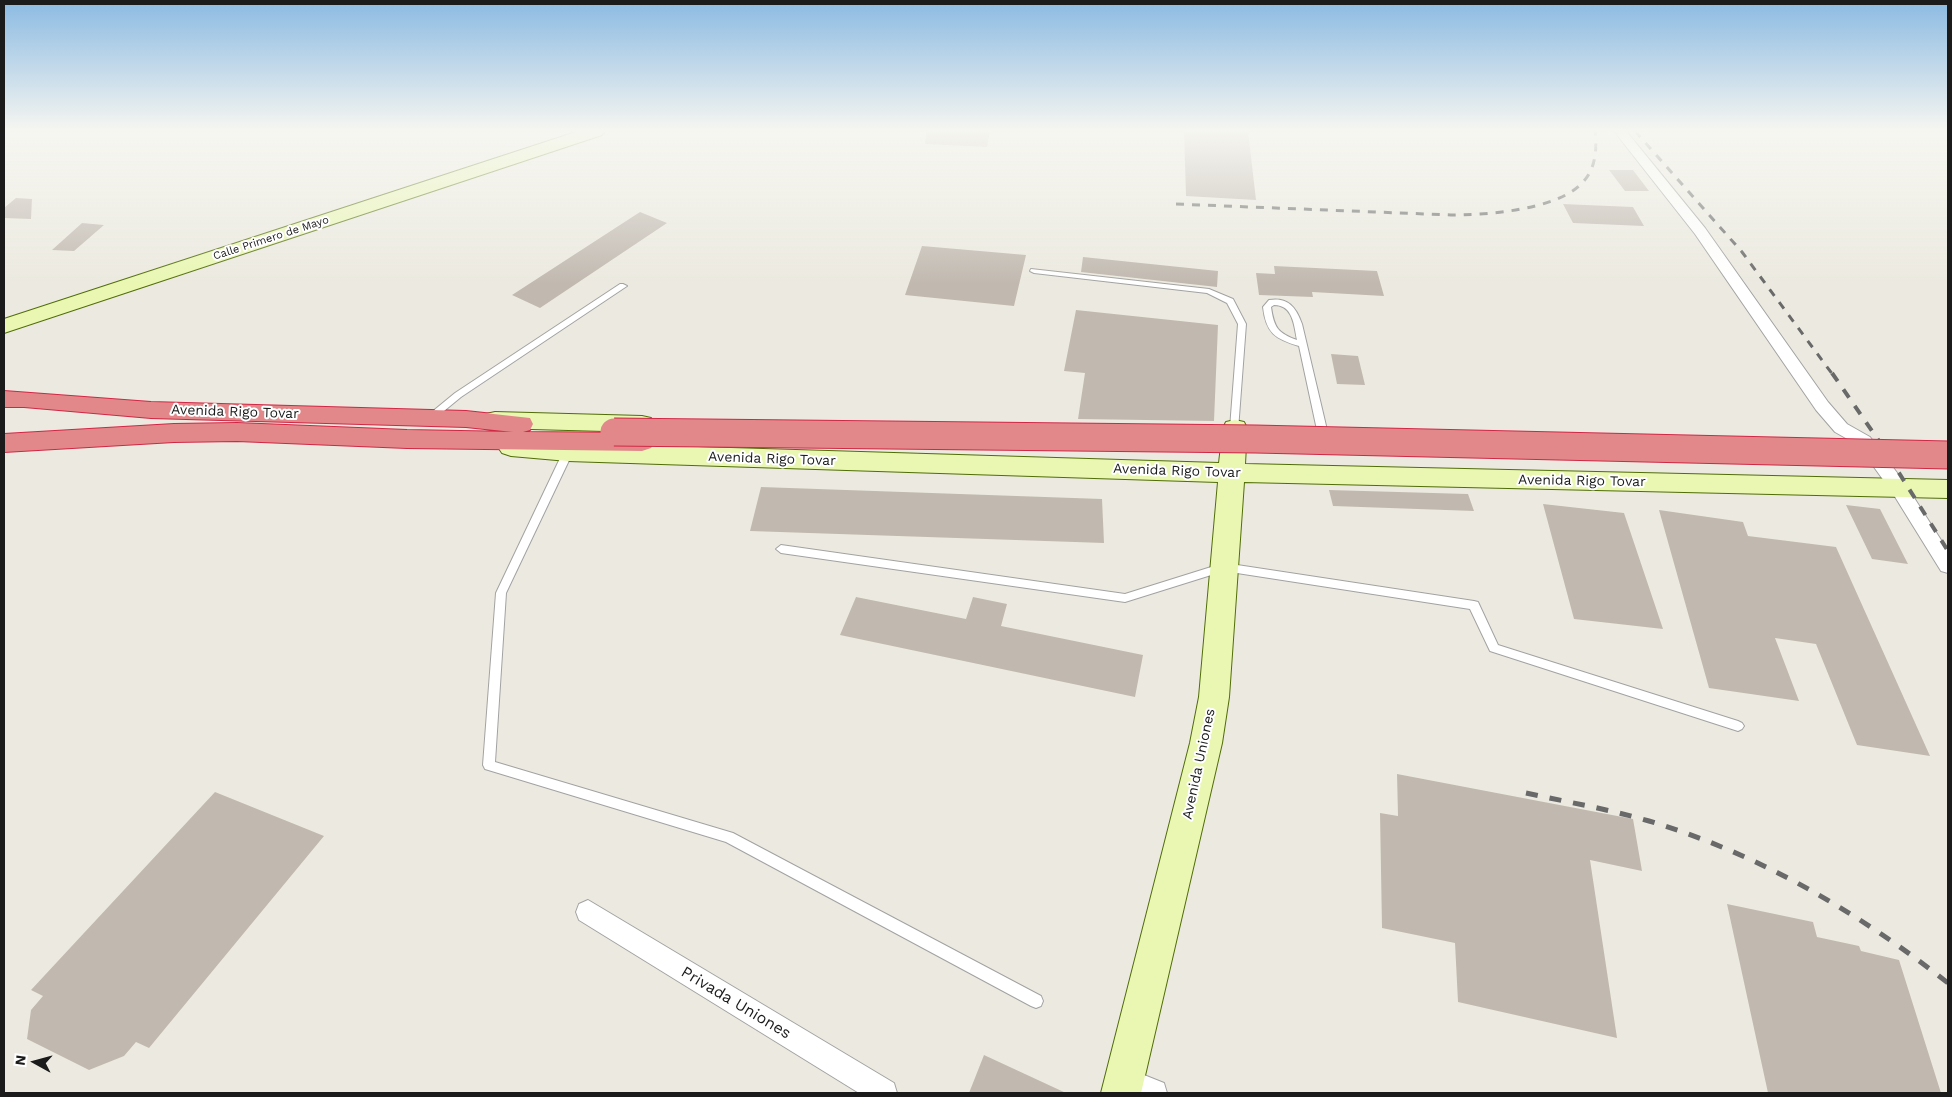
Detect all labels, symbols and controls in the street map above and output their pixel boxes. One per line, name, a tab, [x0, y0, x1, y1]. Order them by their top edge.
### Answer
street label: Calle Primero de Mayo	[212, 213, 330, 263]
street label: Avenida Rigo Tovar	[171, 401, 299, 423]
street label: Avenida Rigo Tovar	[708, 448, 836, 470]
street label: Avenida Rigo Tovar	[1113, 460, 1241, 482]
street label: Avenida Rigo Tovar	[1518, 471, 1646, 491]
street label: Avenida Uniones	[1179, 707, 1219, 821]
street label: Privada Uniones	[678, 963, 794, 1043]
north arrow	[10, 1037, 60, 1087]
text: N	[12, 1054, 29, 1066]

